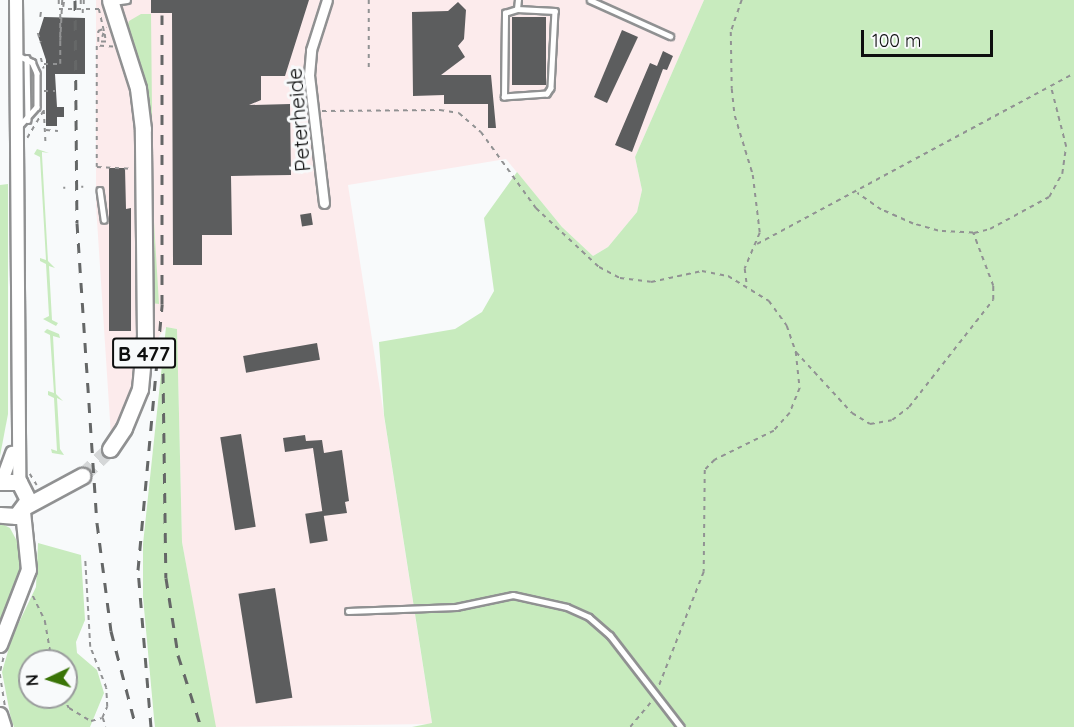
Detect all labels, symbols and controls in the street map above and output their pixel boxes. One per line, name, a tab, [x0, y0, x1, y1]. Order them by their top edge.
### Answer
scale bar	[864, 18, 996, 56]
text: 100 m	[872, 29, 921, 52]
street label: Peterheide	[281, 67, 315, 173]
road number: B 477	[111, 336, 177, 370]
north arrow	[18, 649, 78, 709]
text: N	[22, 674, 42, 687]

